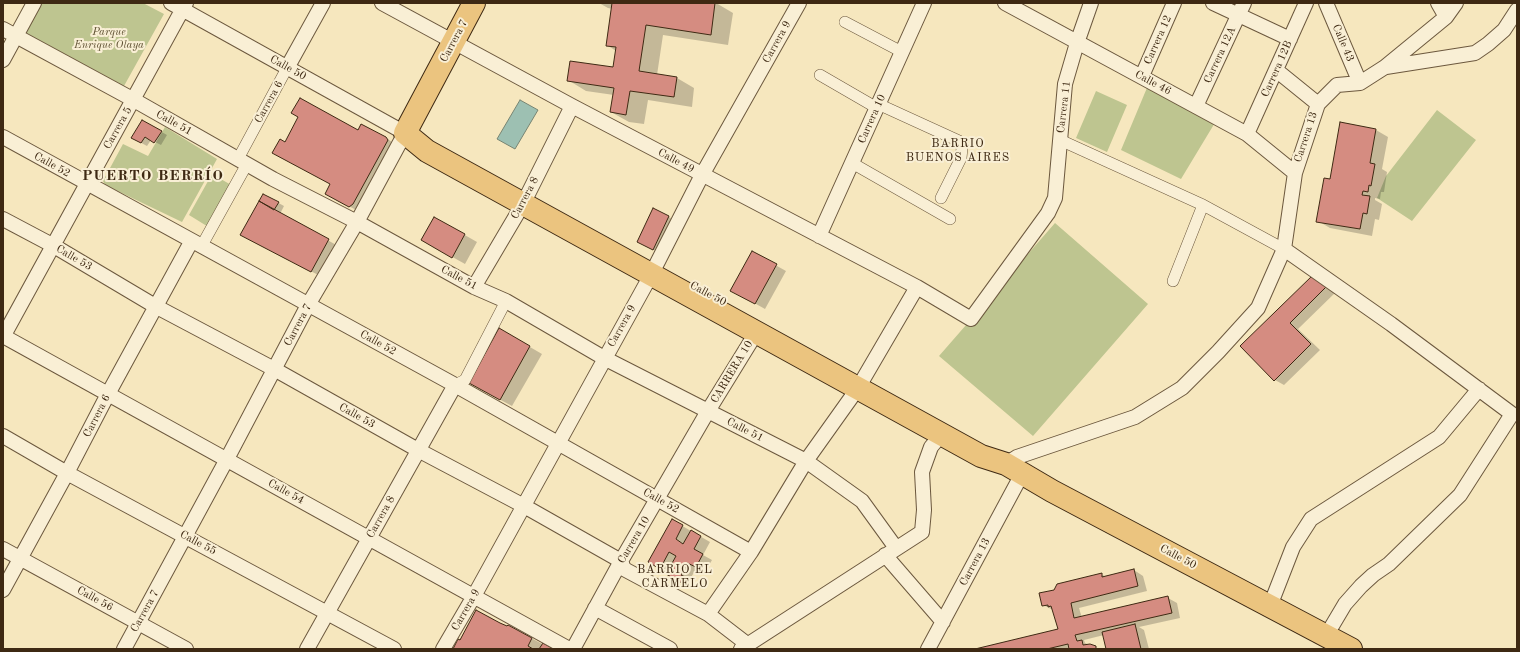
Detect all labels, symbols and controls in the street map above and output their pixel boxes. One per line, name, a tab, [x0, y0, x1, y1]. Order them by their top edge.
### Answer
street label: Carrera 12	[1141, 13, 1175, 67]
street label: Carrera 7	[437, 17, 471, 65]
street label: Carrera 9	[760, 19, 794, 65]
street label: Calle 43	[1329, 22, 1357, 64]
park label: Parque Enrique Olaya	[74, 25, 144, 51]
street label: Carrera 12A	[1201, 25, 1239, 85]
street label: Carrera 12B	[1259, 39, 1295, 99]
street label: Calle 50	[267, 53, 309, 83]
street label: Calle 46	[1132, 68, 1174, 98]
street label: Carrera 6	[252, 79, 286, 125]
street label: Carrera 11	[1054, 80, 1074, 134]
street label: Carrera 10	[855, 92, 889, 146]
street label: Carrera 5	[101, 105, 135, 151]
street label: Calle 51	[153, 108, 195, 138]
street label: Carrera 13	[1292, 110, 1320, 164]
district label: BARRIO BUENOS AIRES	[906, 137, 1010, 165]
street label: Calle 49	[655, 146, 697, 176]
street label: Calle 52	[31, 150, 73, 180]
district label: PUERTO BERRÍO	[82, 167, 224, 185]
street label: Carrera 8	[508, 174, 542, 222]
street label: Calle 53	[54, 242, 94, 274]
street label: Calle 51	[438, 263, 480, 293]
street label: Calle 50	[687, 279, 729, 309]
street label: Carrera 7	[281, 301, 315, 349]
street label: Carrera 9	[605, 303, 639, 349]
street label: Calle 52	[357, 328, 399, 358]
street label: CARRERA 10	[708, 338, 756, 406]
street label: Carrera 6	[81, 392, 113, 440]
street label: Calle 53	[336, 401, 378, 431]
street label: Calle 51	[724, 415, 766, 445]
street label: Calle 54	[265, 477, 307, 507]
street label: Calle 52	[640, 486, 682, 516]
street label: Carrera 8	[364, 494, 398, 540]
street label: Carrera 10	[615, 514, 653, 566]
street label: Calle 55	[177, 528, 219, 558]
street label: Carrera 13	[957, 536, 993, 588]
street label: Calle 50	[1157, 542, 1199, 572]
district label: BARRIO EL CARMELO	[637, 563, 713, 591]
street label: Calle 56	[74, 584, 116, 614]
street label: Carrera 9	[449, 587, 483, 633]
street label: Carrera 7	[128, 588, 162, 634]

